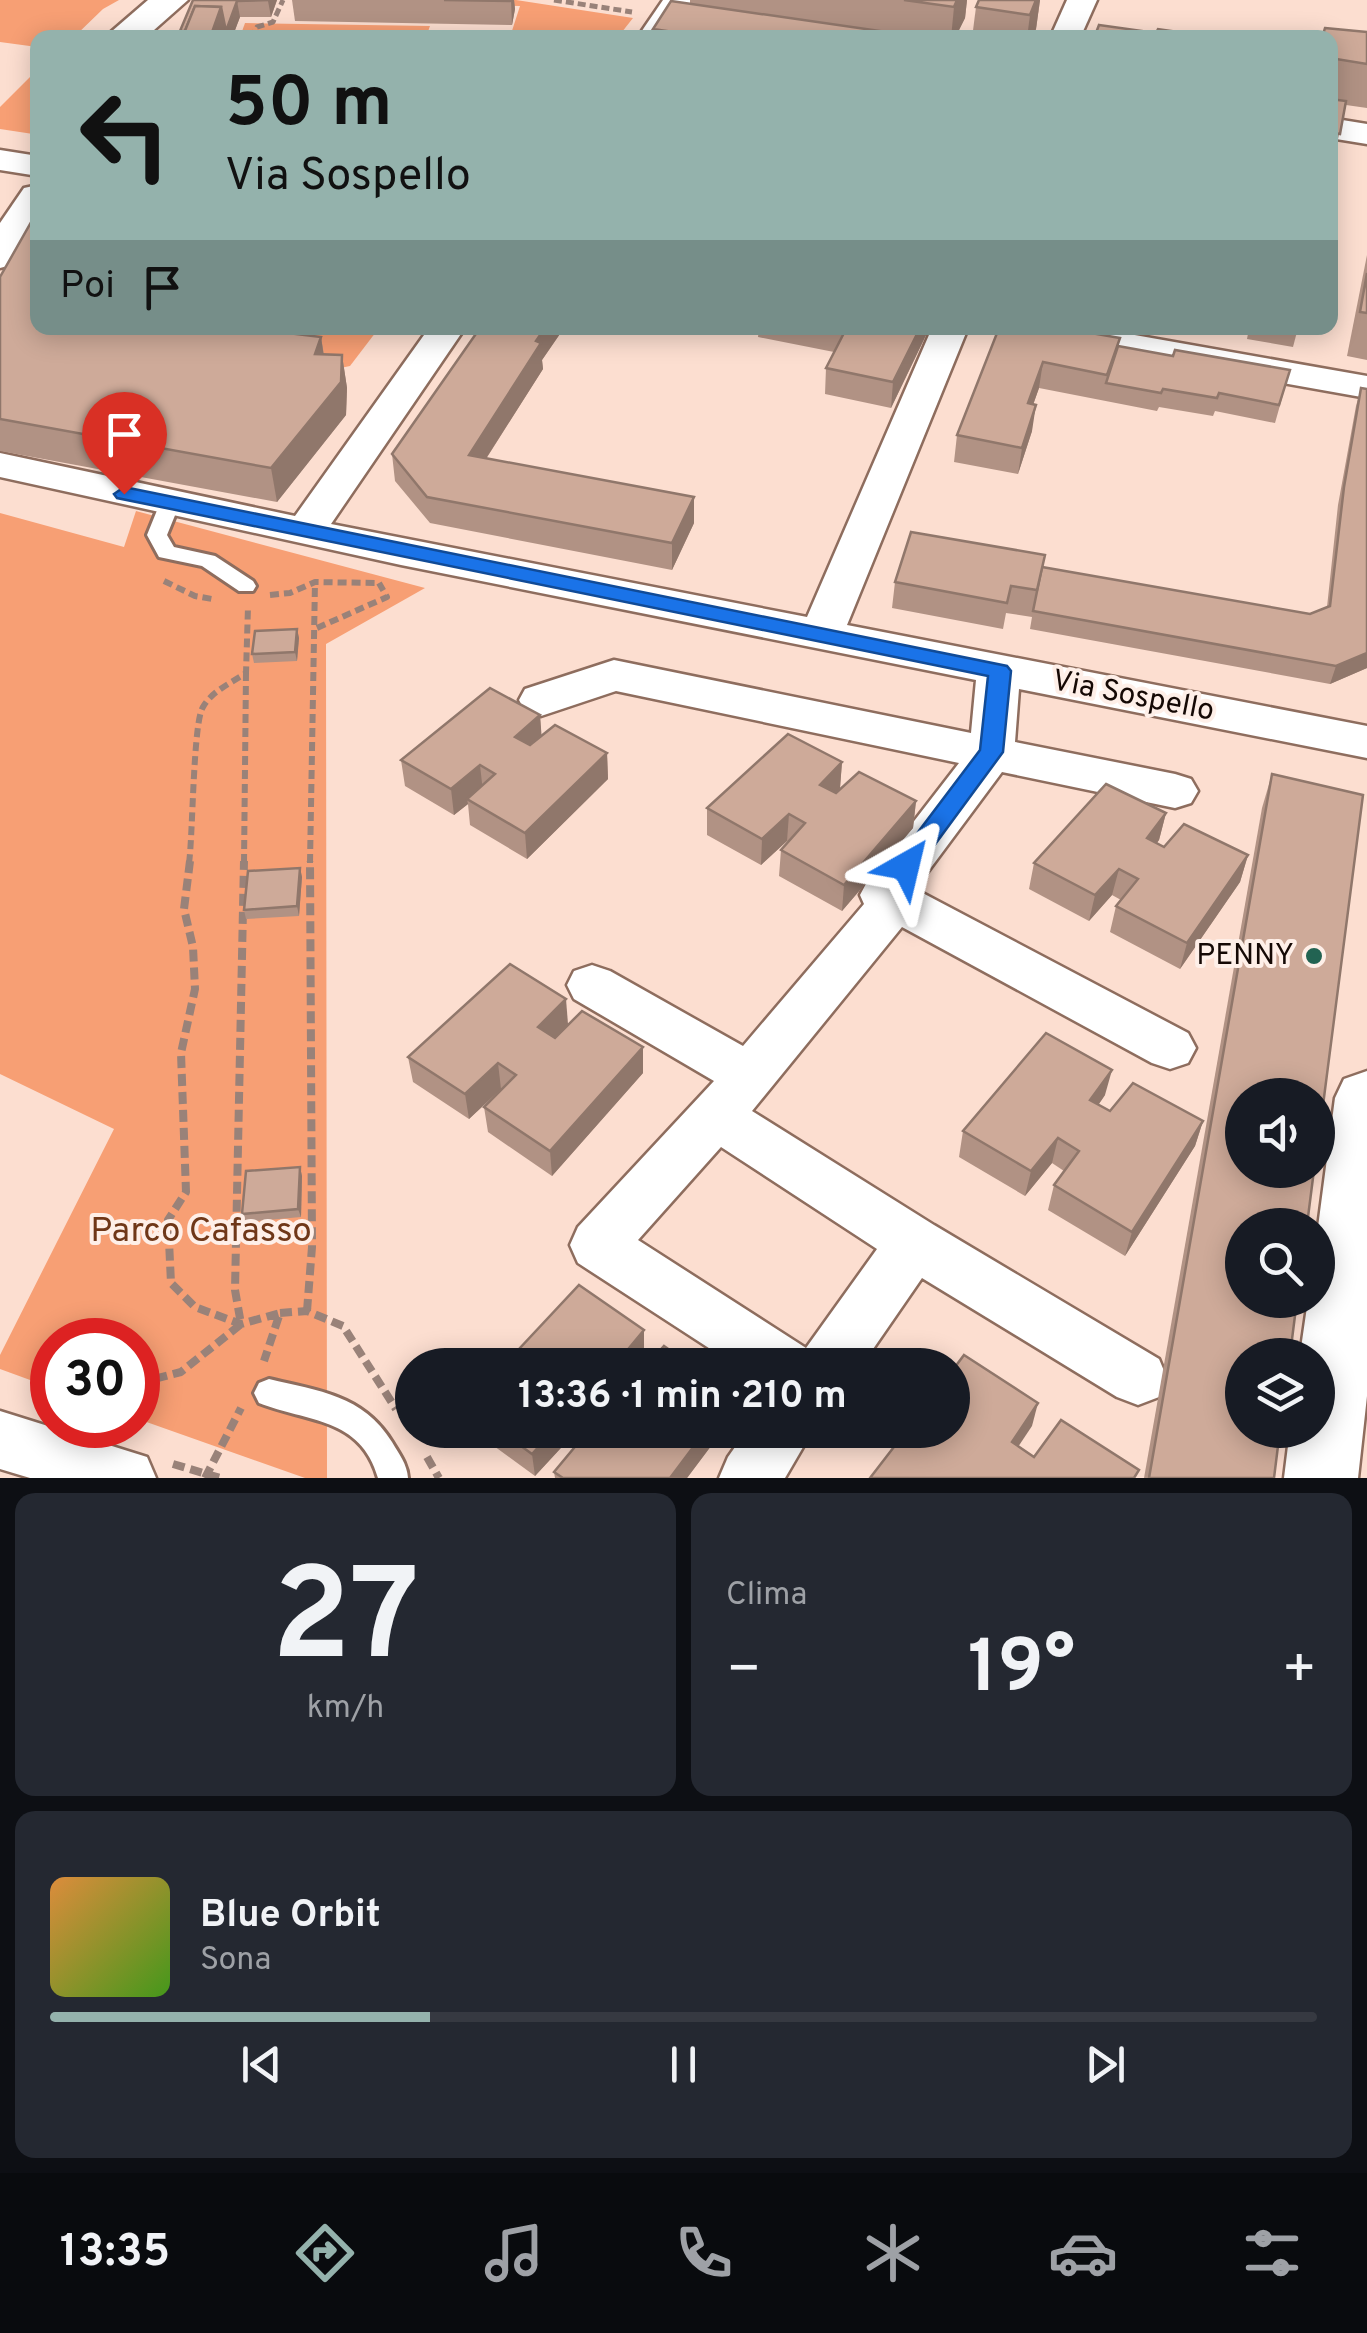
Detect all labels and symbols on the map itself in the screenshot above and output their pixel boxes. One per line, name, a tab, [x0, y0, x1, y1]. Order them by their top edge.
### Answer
pin	[82, 392, 167, 495]
street label: Via Sospello	[1049, 663, 1217, 731]
position arrow	[854, 814, 958, 918]
place label: PENNY	[1196, 938, 1294, 975]
marker: PENNY	[1303, 945, 1325, 967]
park label: Parco Cafasso	[90, 1210, 312, 1254]
speed limit sign: 30	[30, 1318, 160, 1448]

